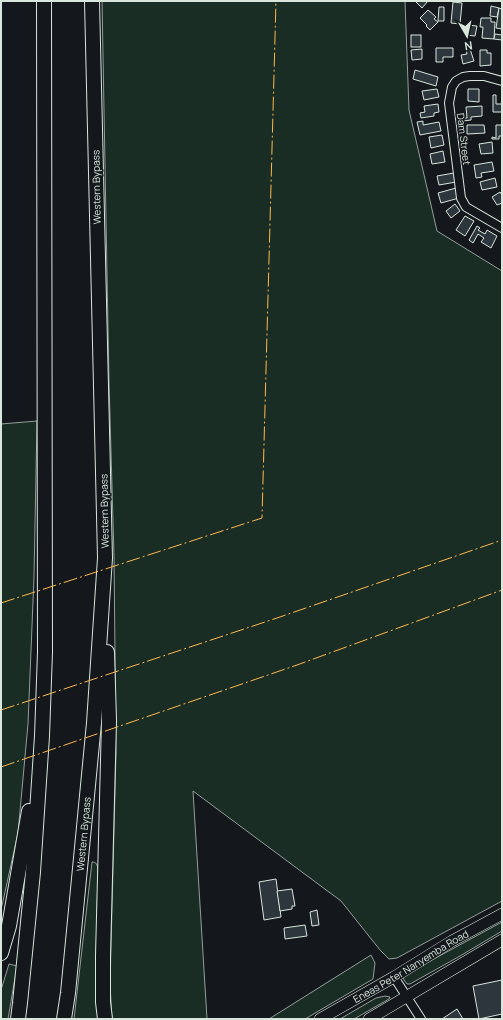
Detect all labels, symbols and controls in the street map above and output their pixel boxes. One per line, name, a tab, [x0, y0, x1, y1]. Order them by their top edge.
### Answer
north arrow	[447, 16, 487, 56]
text: N	[463, 38, 474, 54]
street label: Dam Street	[454, 112, 474, 166]
street label: Western Bypass	[88, 150, 104, 224]
street label: Western Bypass	[96, 474, 112, 548]
street label: Western Bypass	[73, 796, 94, 872]
street label: Eneas Peter Nanyemba Road	[350, 926, 471, 1006]

